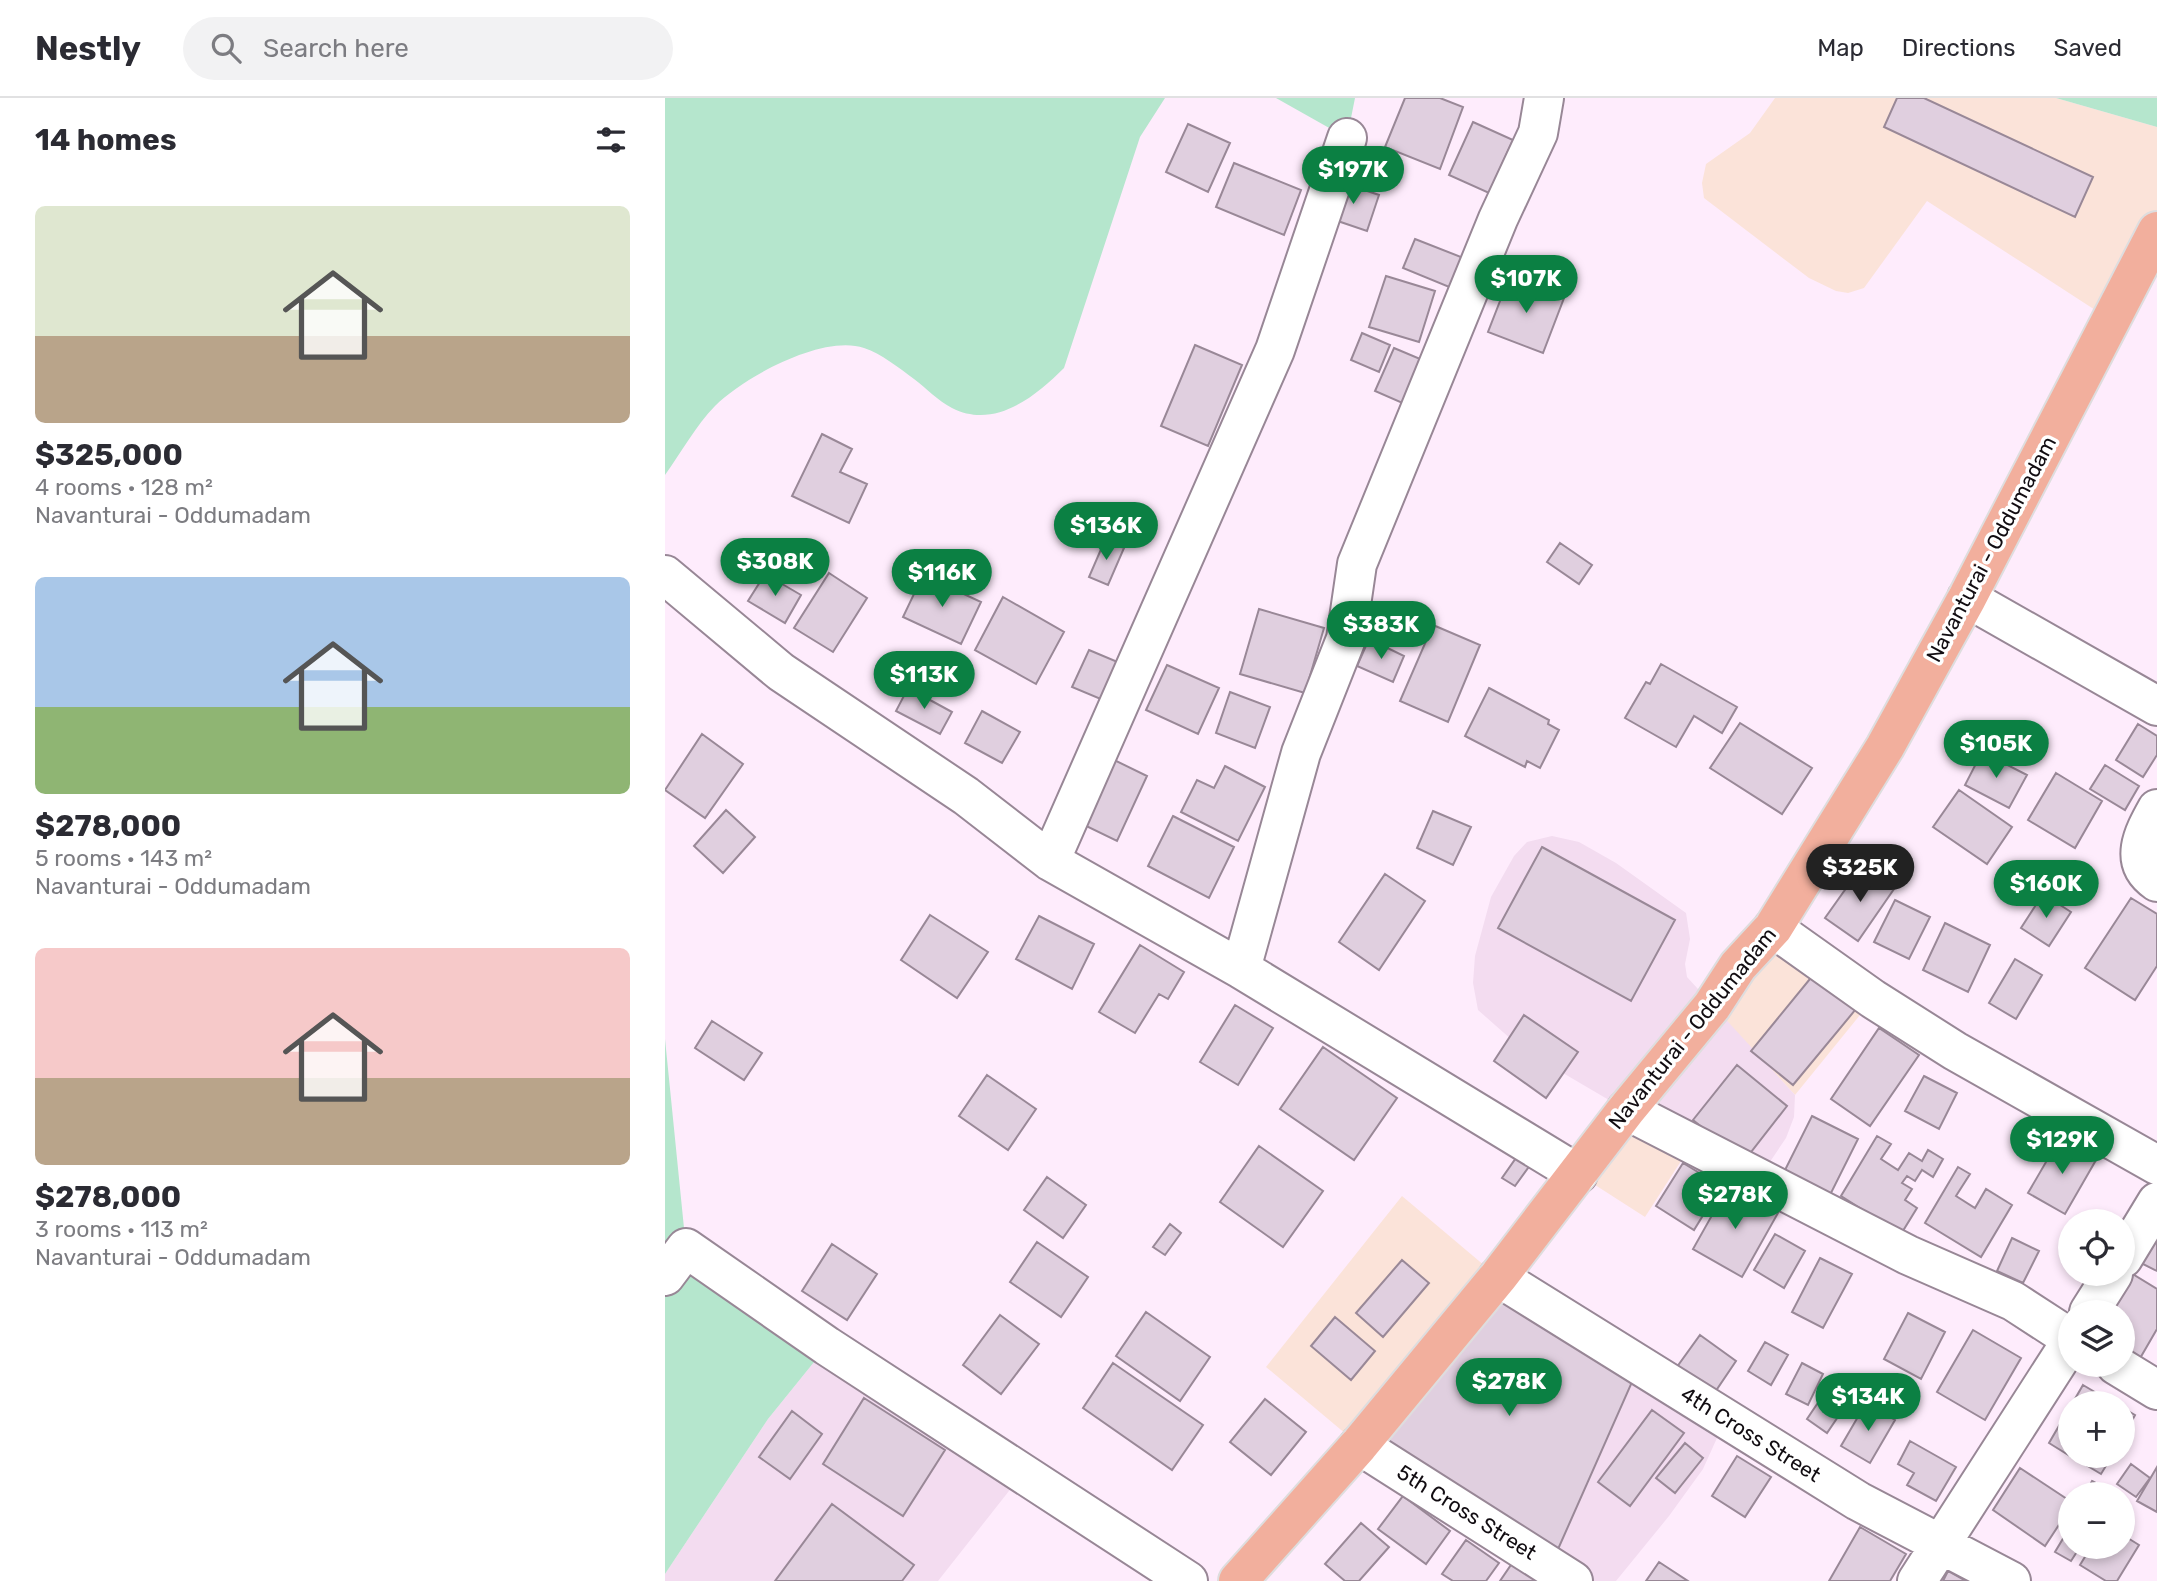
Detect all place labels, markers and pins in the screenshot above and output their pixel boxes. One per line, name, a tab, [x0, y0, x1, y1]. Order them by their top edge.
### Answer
pin: $197K	[1304, 146, 1402, 206]
pin: $107K	[1477, 256, 1575, 315]
pin: $136K	[1057, 503, 1155, 562]
pin: $308K	[726, 538, 824, 598]
pin: $116K	[893, 550, 991, 609]
pin: $383K	[1332, 602, 1430, 661]
pin: $113K	[875, 652, 973, 711]
pin: $105K	[1947, 720, 2045, 780]
pin: $325K	[1811, 844, 1909, 904]
pin: $160K	[1997, 860, 2095, 920]
pin: $129K	[2013, 1116, 2111, 1176]
pin: $278K	[1686, 1172, 1784, 1231]
pin: $278K	[1460, 1358, 1558, 1418]
pin: $134K	[1819, 1374, 1917, 1433]

